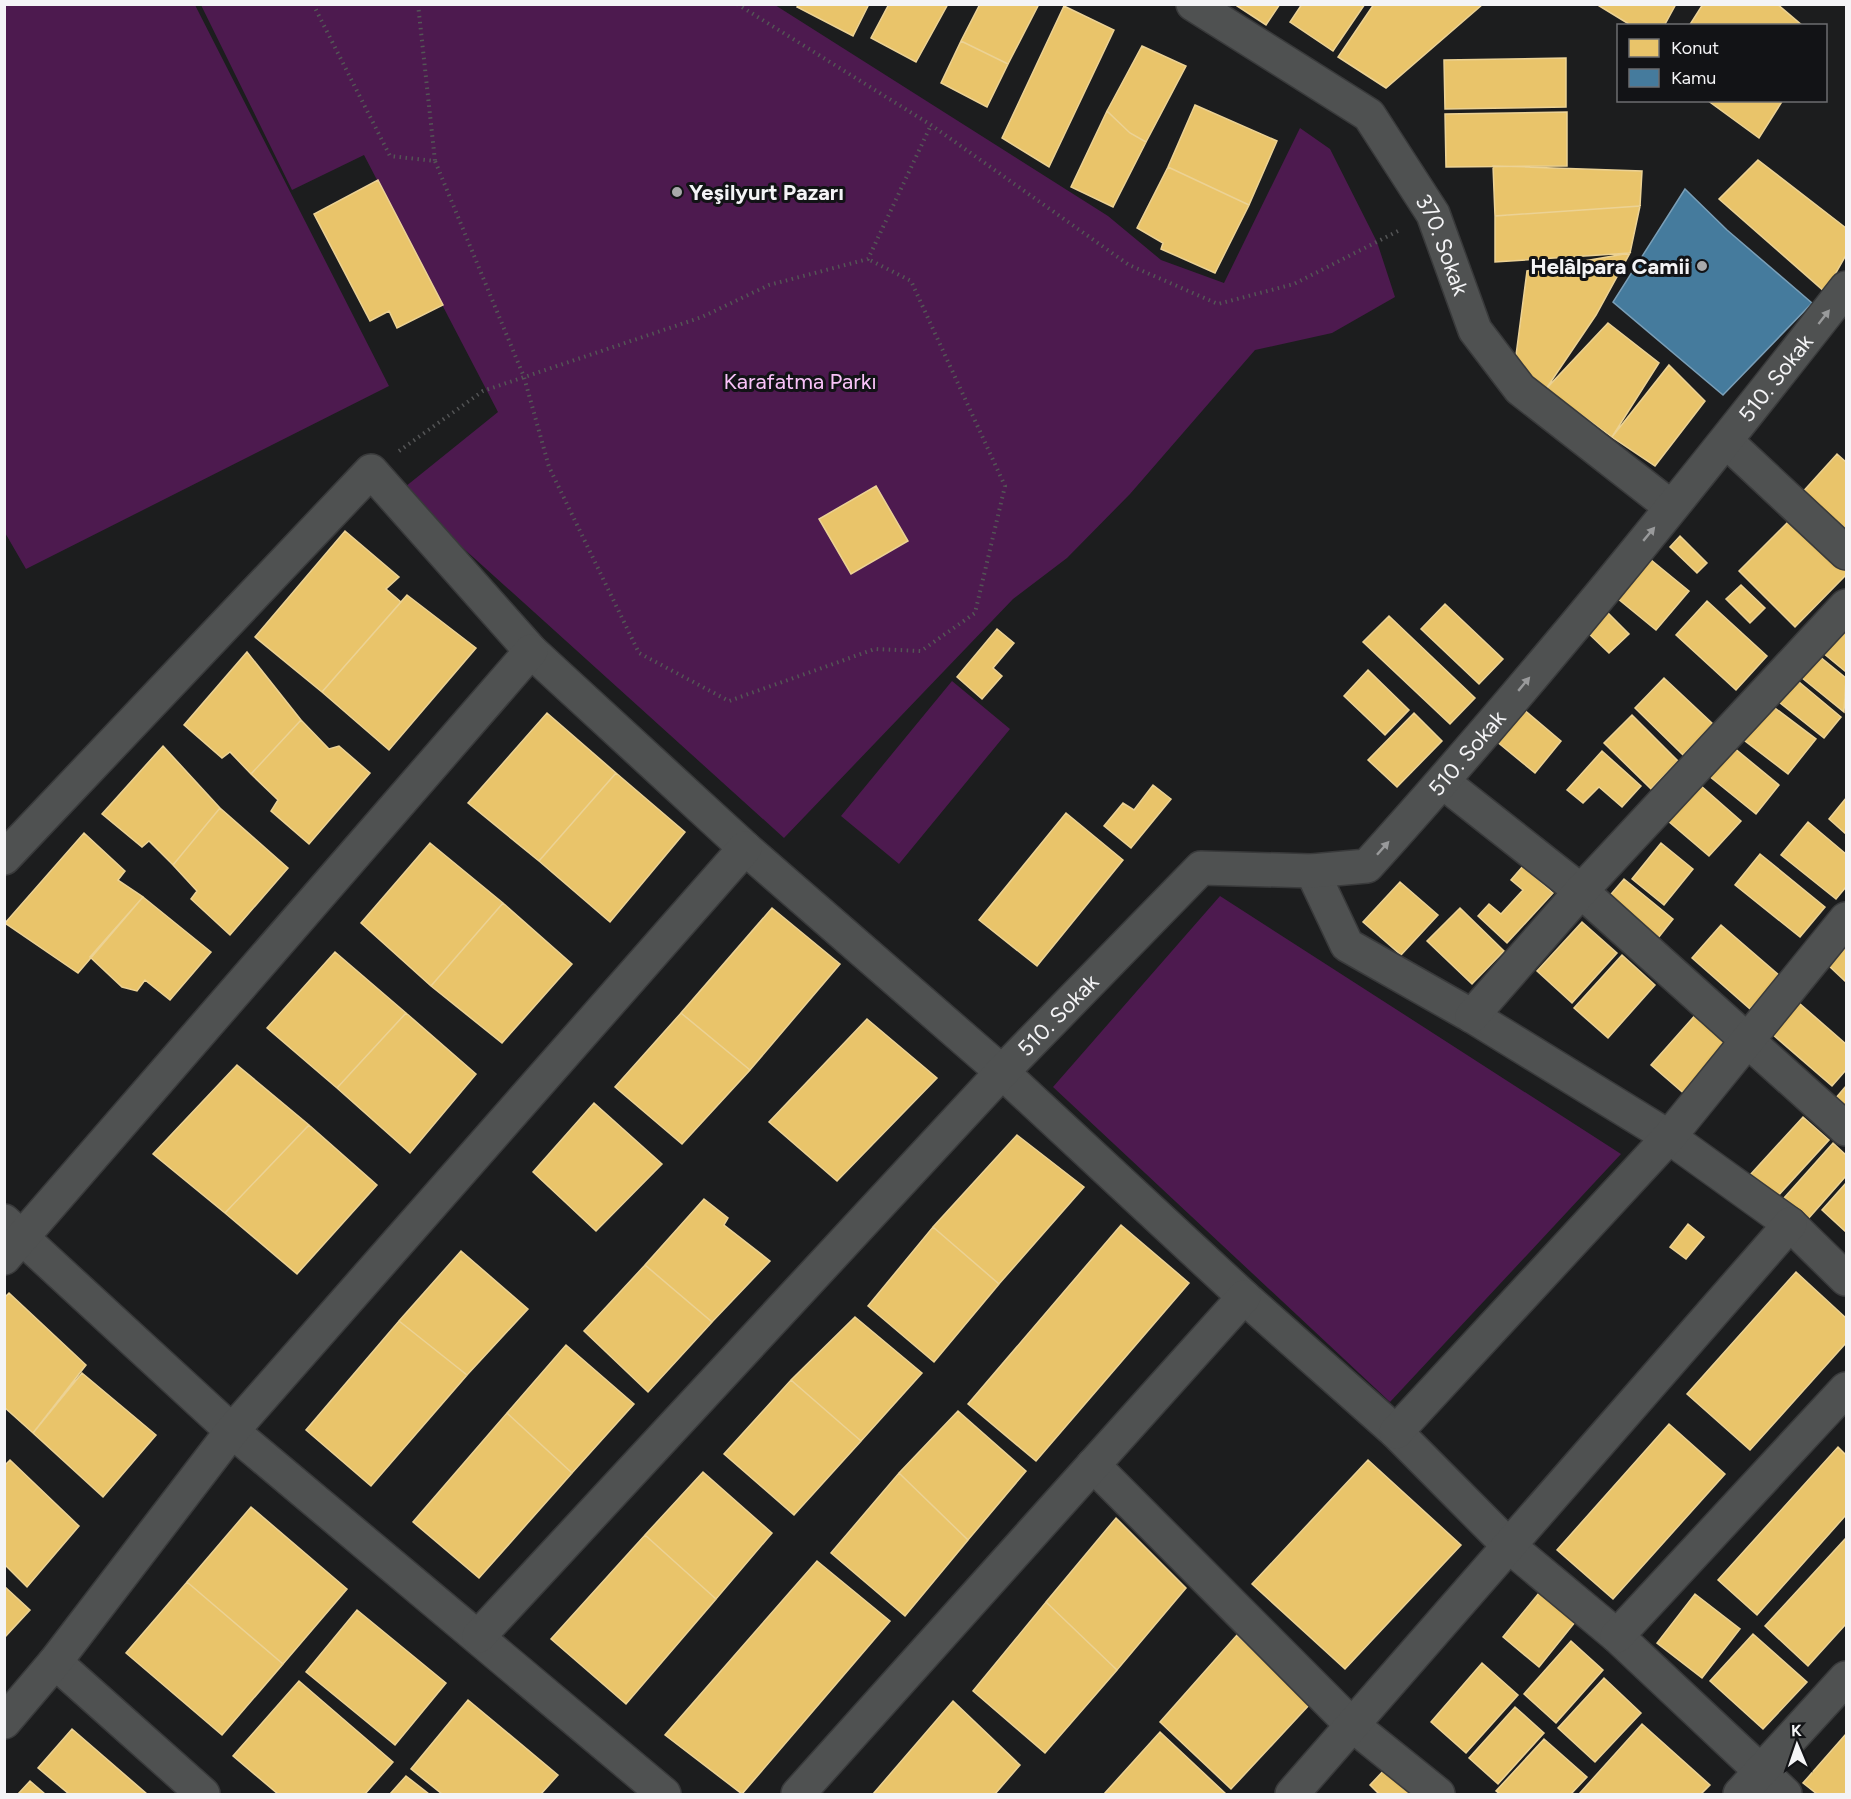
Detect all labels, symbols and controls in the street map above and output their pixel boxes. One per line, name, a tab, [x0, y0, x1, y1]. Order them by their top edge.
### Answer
legend	[1617, 24, 1827, 102]
text: Konut	[1671, 37, 1719, 59]
text: Kamu	[1671, 67, 1716, 89]
place label: Yeşilyurt Pazarı	[689, 179, 844, 206]
marker: Yeşilyurt Pazarı	[670, 185, 684, 199]
street label: 370. Sokak	[1410, 189, 1475, 299]
place label: Helâlpara Camii	[1530, 253, 1690, 280]
marker: Helâlpara Camii	[1695, 259, 1709, 273]
one-way arrow	[1817, 309, 1829, 324]
street label: 510. Sokak	[1732, 328, 1819, 427]
park label: Karafatma Parkı	[723, 368, 877, 395]
one-way arrow	[1642, 527, 1655, 542]
one-way arrow	[1518, 676, 1531, 692]
street label: 510. Sokak	[1422, 705, 1511, 801]
one-way arrow	[1376, 841, 1389, 856]
street label: 510. Sokak	[1012, 968, 1104, 1062]
north arrow	[1767, 1715, 1827, 1775]
text: K	[1791, 1721, 1802, 1740]

